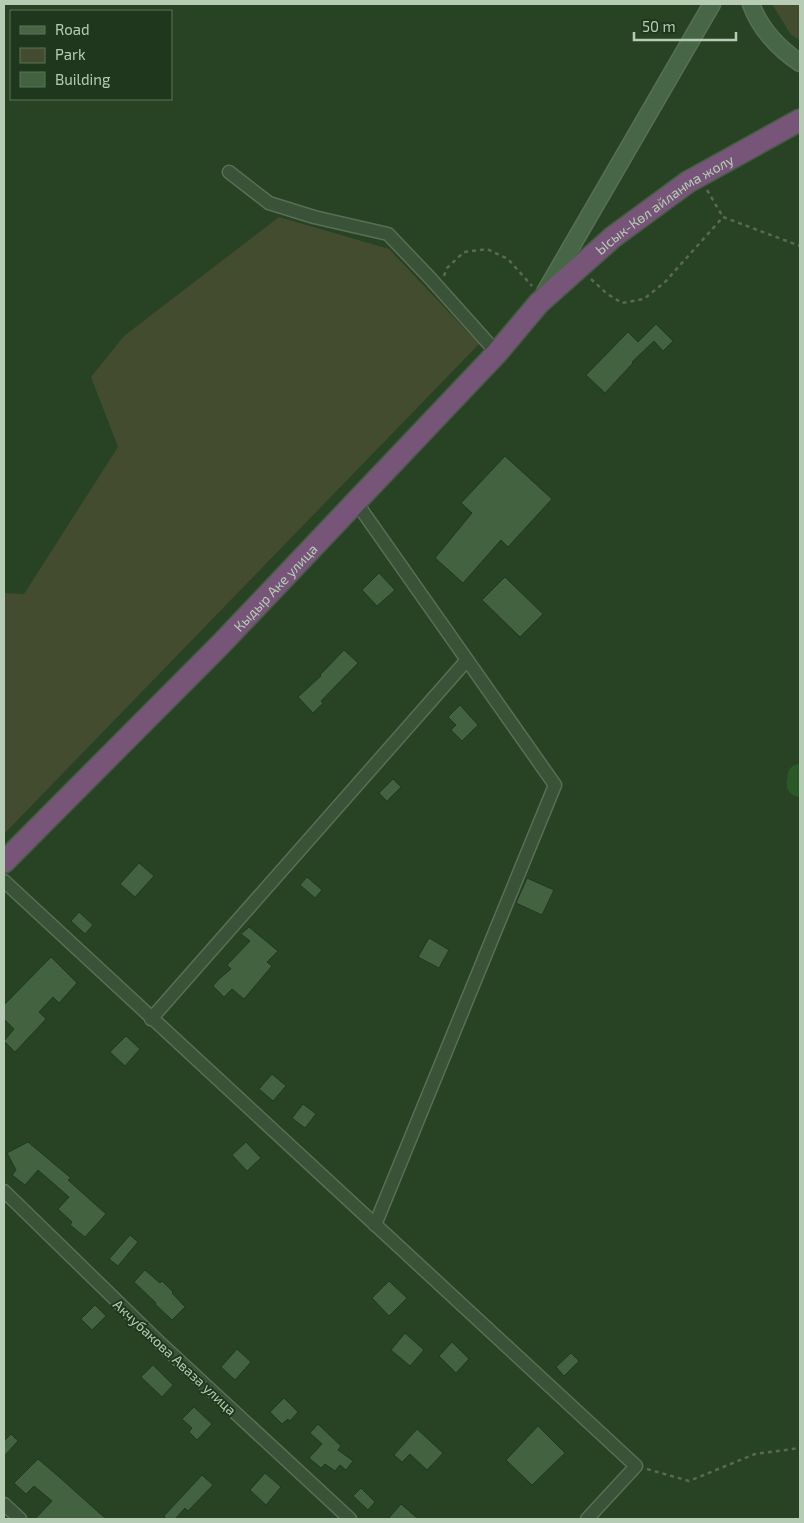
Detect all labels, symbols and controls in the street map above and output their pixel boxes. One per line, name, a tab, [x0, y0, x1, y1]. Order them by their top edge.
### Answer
legend	[10, 10, 172, 100]
scale bar	[634, 10, 736, 42]
text: 50 m	[642, 17, 676, 35]
text: Road	[55, 20, 90, 38]
text: Park	[55, 45, 86, 63]
text: Building	[55, 70, 111, 88]
street label: Ысык-Көл айланма жолу	[591, 150, 737, 258]
street label: Кыдыр Аке улица	[230, 540, 320, 634]
street label: Акчубакова Аваза улица	[110, 1296, 240, 1418]

